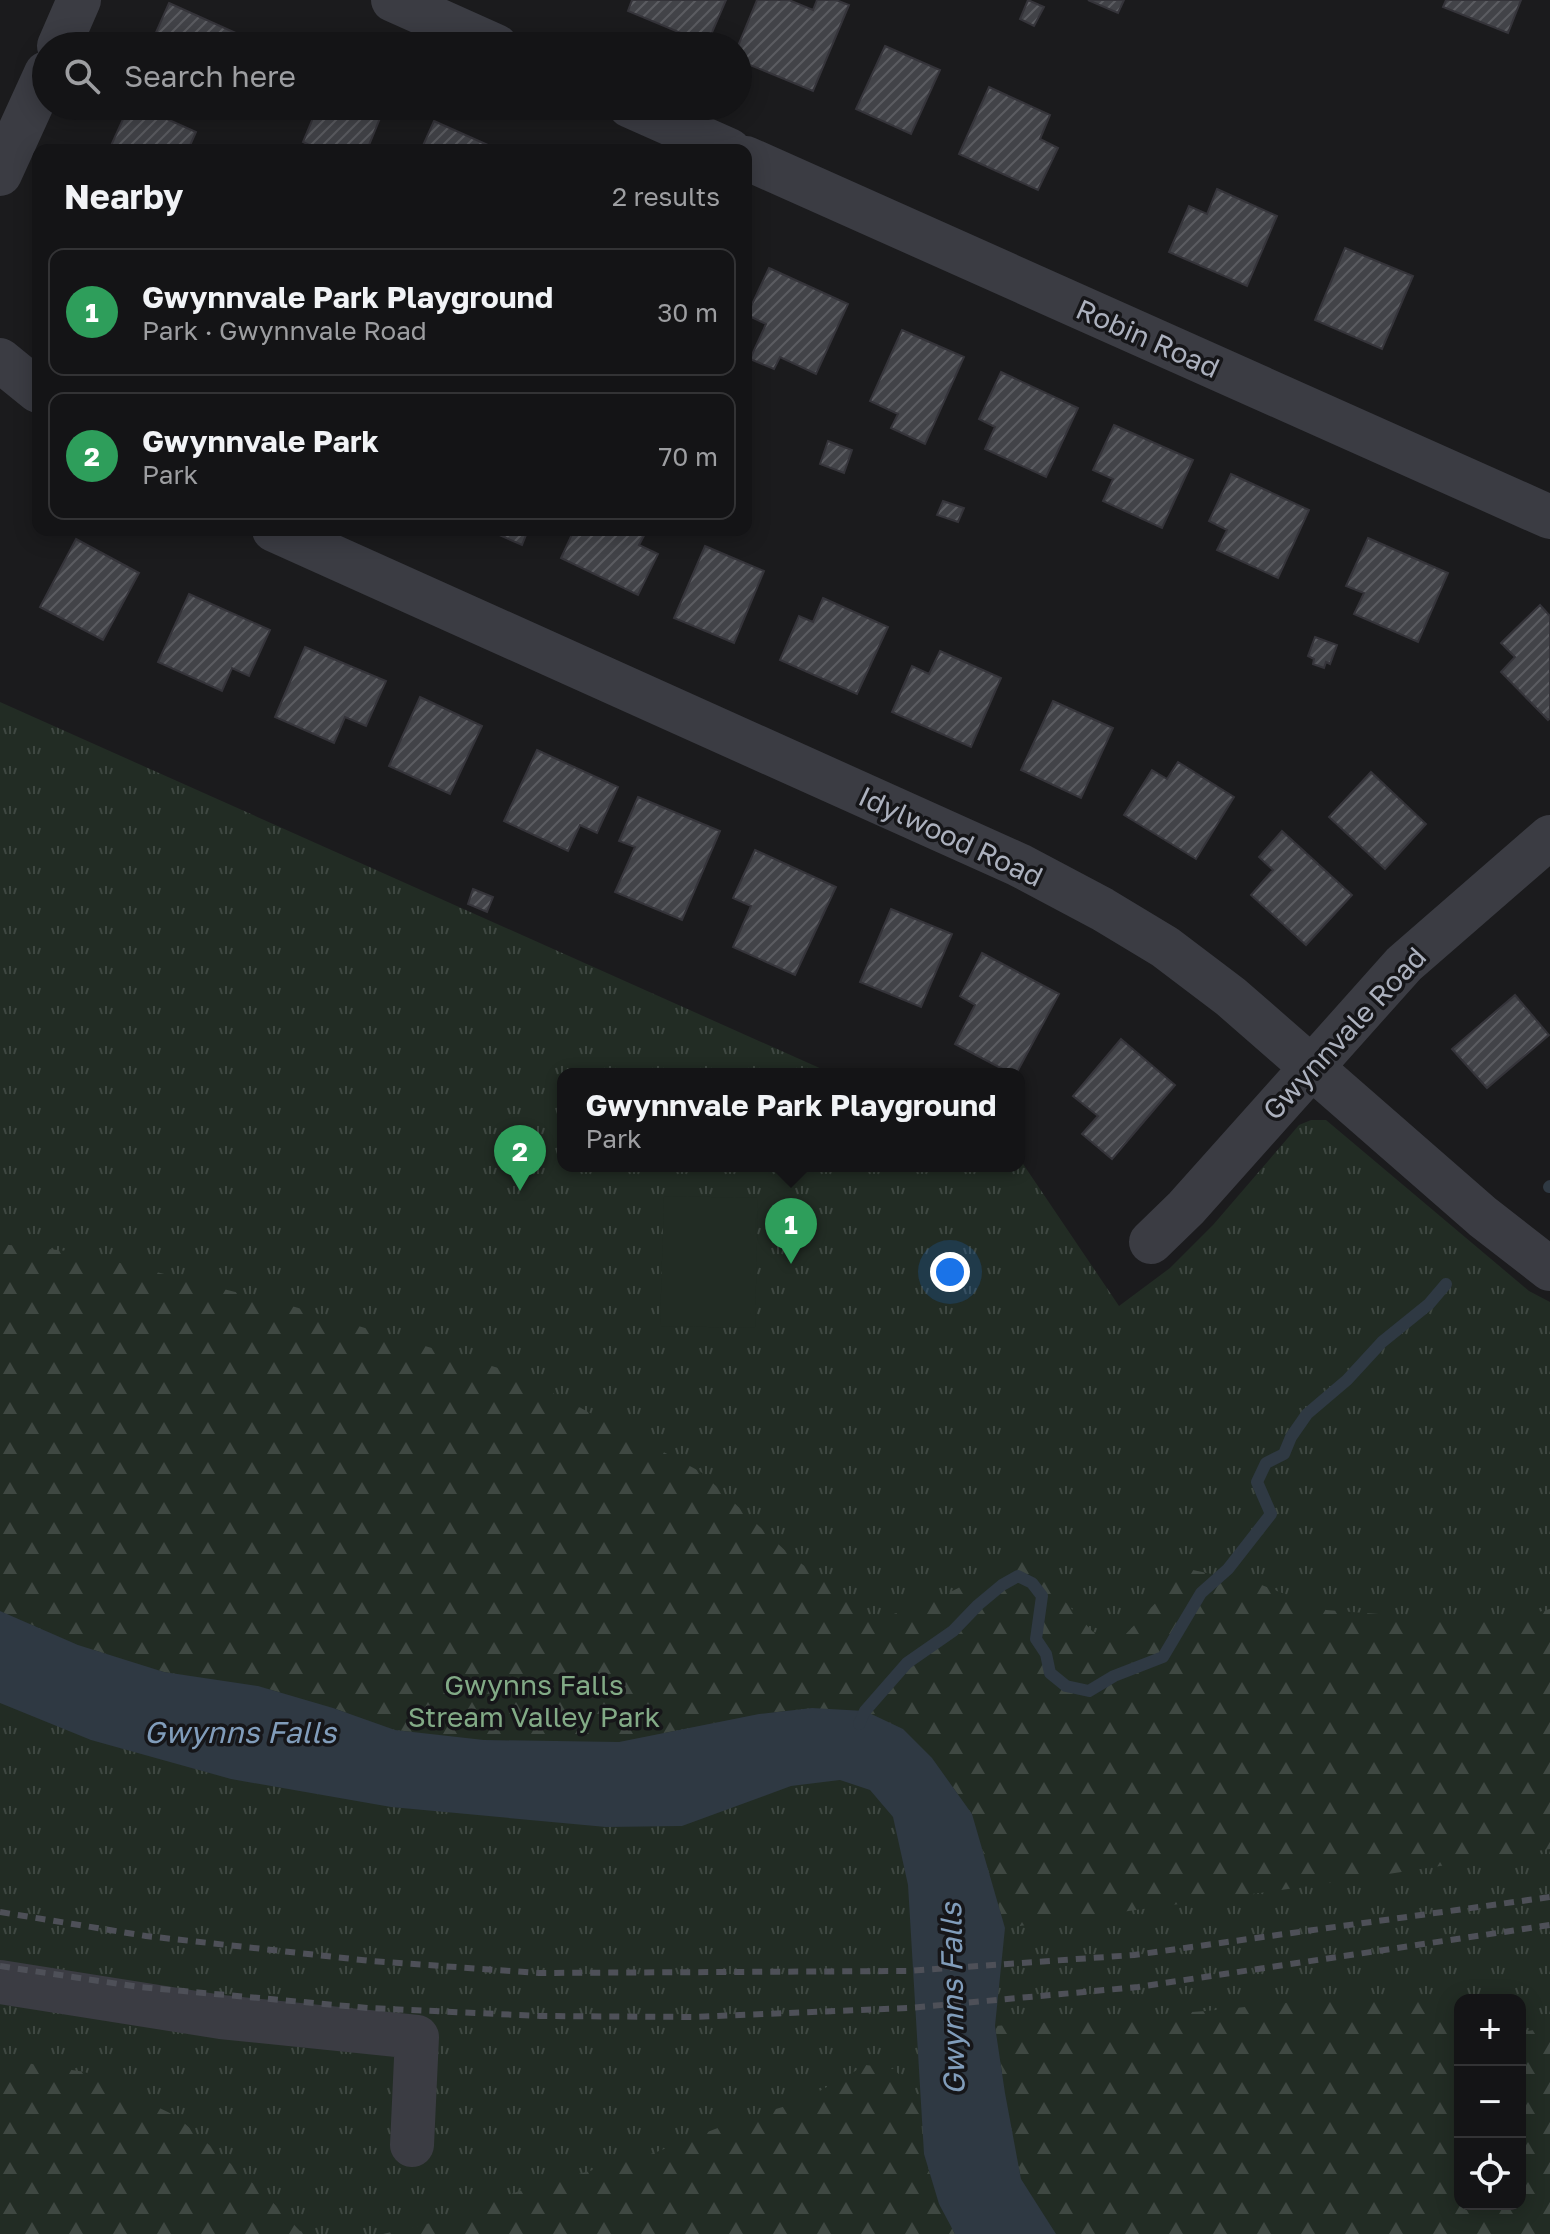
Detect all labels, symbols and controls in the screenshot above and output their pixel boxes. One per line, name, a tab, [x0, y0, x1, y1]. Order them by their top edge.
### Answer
search box	[32, 32, 752, 120]
icon: search	[60, 54, 104, 98]
text: Search here	[124, 58, 296, 94]
text: Nearby	[64, 176, 184, 216]
text: 2 results	[612, 181, 720, 212]
text: Gwynnvale Park Playground	[142, 279, 553, 315]
street label: Robin Road	[1071, 292, 1225, 384]
text: 1	[85, 297, 99, 328]
text: 30 m	[657, 297, 718, 328]
text: Park · Gwynnvale Road	[142, 315, 427, 346]
text: Gwynnvale Park	[142, 423, 379, 459]
text: 2	[84, 441, 100, 472]
text: 70 m	[659, 441, 718, 472]
text: Park	[142, 459, 198, 490]
street label: Idylwood Road	[854, 779, 1048, 893]
street label: Gwynnvale Road	[1256, 940, 1432, 1126]
popup	[557, 1068, 1025, 1172]
text: Gwynnvale Park Playground	[585, 1087, 997, 1123]
text: Park	[585, 1123, 642, 1154]
pin: 2	[494, 1125, 546, 1191]
pin: 1	[765, 1198, 817, 1264]
your location	[930, 1252, 970, 1292]
park label: Gwynns Falls Stream Valley Park	[408, 1668, 660, 1733]
water label: Gwynns Falls	[144, 1714, 337, 1750]
water label: Gwynns Falls	[932, 1901, 972, 2096]
map controls	[1454, 1994, 1526, 2210]
button: +	[1454, 1994, 1526, 2066]
button: −	[1454, 2066, 1526, 2138]
button: locate	[1454, 2138, 1526, 2210]

